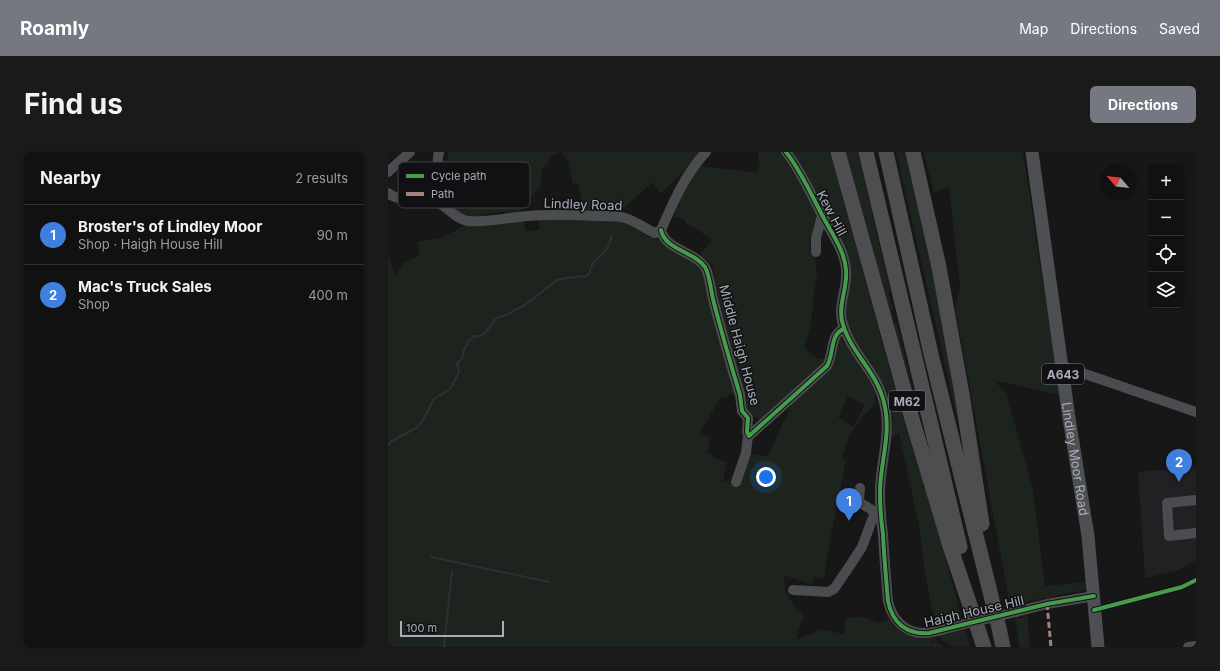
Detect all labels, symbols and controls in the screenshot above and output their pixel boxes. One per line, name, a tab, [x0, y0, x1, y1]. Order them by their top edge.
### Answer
text: Roamly	[20, 17, 89, 40]
text: Map	[1019, 20, 1048, 37]
text: Directions	[1070, 20, 1137, 37]
text: Saved	[1159, 20, 1200, 37]
button: Directions	[1090, 86, 1196, 123]
text: Find us	[24, 87, 123, 121]
legend	[398, 162, 530, 208]
north arrow	[1100, 164, 1136, 200]
map controls	[1148, 164, 1184, 308]
button: +	[1148, 164, 1184, 200]
text: Nearby	[40, 168, 101, 188]
text: Cycle path	[431, 169, 487, 183]
text: 2 results	[295, 170, 348, 186]
text: Path	[431, 187, 454, 201]
street label: Kew Hill	[813, 188, 851, 238]
street label: Lindley Road	[543, 195, 623, 213]
button: −	[1148, 200, 1184, 236]
text: Broster's of Lindley Moor	[78, 217, 262, 236]
text: 1	[50, 227, 56, 243]
text: 90 m	[317, 227, 348, 243]
text: Shop · Haigh House Hill	[78, 236, 223, 252]
button: locate	[1148, 236, 1184, 272]
button: layers	[1148, 272, 1184, 308]
text: Mac's Truck Sales	[78, 277, 212, 296]
street label: Middle Haigh House	[716, 283, 764, 407]
text: 2	[49, 287, 57, 303]
text: 400 m	[308, 287, 348, 303]
text: Shop	[78, 296, 110, 312]
road number: A643	[1042, 364, 1084, 384]
road number: M62	[889, 391, 925, 411]
street label: Lindley Moor Road	[1059, 401, 1093, 517]
pin: 2	[1166, 449, 1192, 482]
your location	[756, 467, 776, 487]
pin: 1	[836, 488, 862, 521]
street label: Haigh House Hill	[923, 592, 1025, 630]
scale bar	[400, 619, 504, 638]
text: 100 m	[406, 621, 437, 635]

